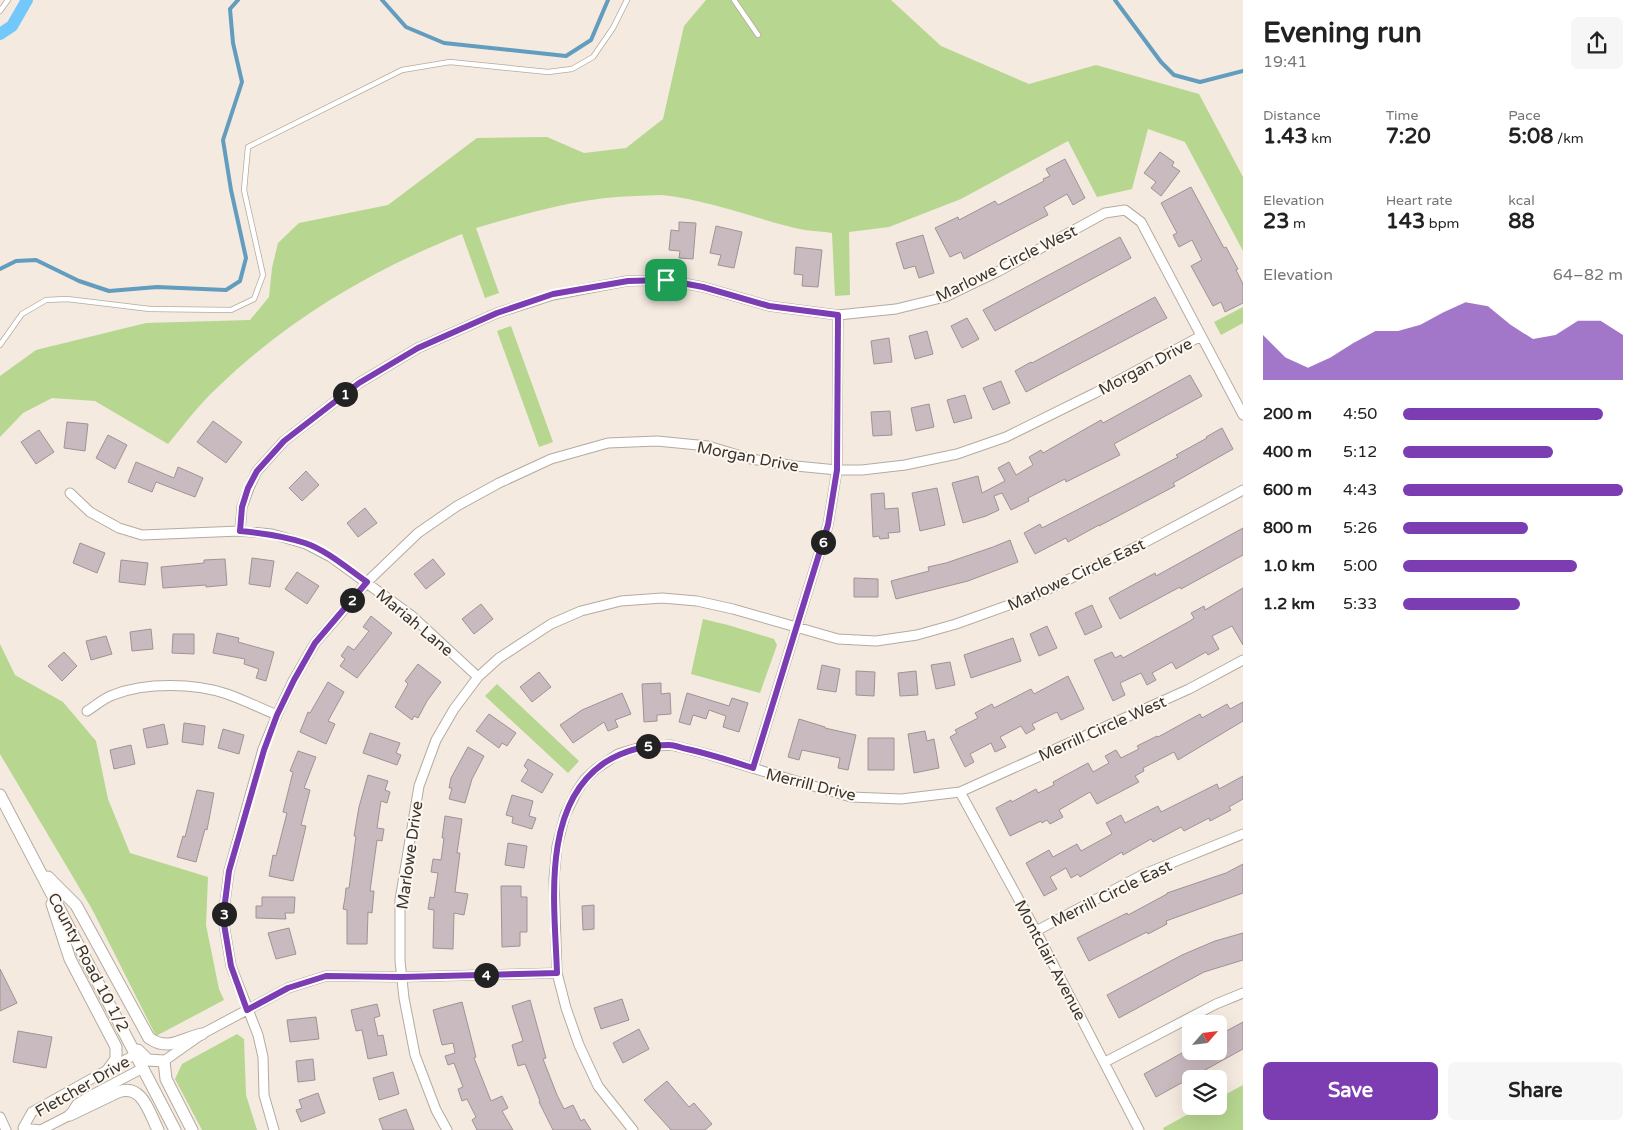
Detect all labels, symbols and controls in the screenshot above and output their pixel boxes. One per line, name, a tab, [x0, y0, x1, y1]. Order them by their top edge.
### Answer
text: Evening run	[1263, 16, 1422, 50]
button: share	[1571, 17, 1623, 69]
text: 19:41	[1263, 52, 1307, 72]
text: Distance	[1263, 107, 1321, 124]
text: Time	[1386, 107, 1418, 124]
text: Pace	[1508, 107, 1541, 124]
text: 1.43	[1263, 124, 1308, 149]
text: 7:20	[1386, 124, 1431, 149]
text: 5:08	[1508, 124, 1553, 149]
text: km	[1308, 130, 1332, 147]
text: /km	[1553, 130, 1584, 147]
text: Elevation	[1263, 192, 1324, 209]
text: Heart rate	[1386, 192, 1452, 209]
text: kcal	[1508, 192, 1535, 209]
text: 23	[1263, 209, 1289, 234]
text: 143	[1386, 209, 1425, 234]
text: 88	[1508, 209, 1535, 234]
text: m	[1289, 215, 1306, 232]
text: bpm	[1425, 215, 1459, 232]
street label: Marlowe Circle West	[932, 221, 1080, 307]
pin	[645, 259, 687, 301]
text: Elevation	[1263, 265, 1333, 285]
text: 64–82 m	[1553, 265, 1623, 285]
icon: arrive	[652, 266, 680, 294]
street label: Morgan Drive	[1095, 334, 1196, 400]
pin: 1	[332, 382, 358, 406]
text: 1	[341, 386, 350, 403]
text: 200 m	[1263, 404, 1312, 424]
text: 4:50	[1343, 404, 1377, 424]
street label: Morgan Drive	[695, 437, 800, 477]
text: 400 m	[1263, 442, 1312, 462]
text: 5:12	[1343, 442, 1377, 462]
text: 600 m	[1263, 480, 1312, 500]
text: 4:43	[1343, 480, 1377, 500]
text: 800 m	[1263, 518, 1312, 538]
text: 5:26	[1343, 518, 1377, 538]
pin: 6	[810, 530, 836, 554]
text: 6	[819, 534, 828, 551]
street label: Marlowe Circle East	[1004, 534, 1148, 616]
text: 1.0 km	[1263, 556, 1315, 576]
text: 5:00	[1343, 556, 1377, 576]
street label: Mariah Lane	[372, 585, 457, 661]
pin: 2	[340, 588, 364, 612]
text: 2	[348, 592, 357, 609]
text: 1.2 km	[1263, 594, 1315, 614]
text: 5:33	[1343, 594, 1377, 614]
street label: Merrill Circle West	[1035, 692, 1169, 766]
pin: 5	[636, 734, 660, 758]
text: 5	[644, 738, 653, 755]
street label: Merrill Drive	[764, 764, 858, 806]
street label: Marlowe Drive	[392, 800, 428, 911]
street label: Merrill Circle East	[1048, 856, 1175, 932]
street label: County Road 10 1/2	[43, 890, 133, 1035]
street label: Montclair Avenue	[1010, 897, 1090, 1024]
pin: 3	[212, 902, 236, 926]
text: 3	[220, 906, 229, 923]
pin: 4	[474, 962, 498, 988]
text: 4	[482, 967, 491, 984]
north arrow	[1182, 1015, 1228, 1060]
map controls	[1182, 1015, 1227, 1115]
street label: Fletcher Drive	[32, 1052, 133, 1122]
button: Save	[1263, 1062, 1438, 1120]
button: Share	[1448, 1062, 1623, 1120]
button: layers	[1182, 1070, 1227, 1115]

